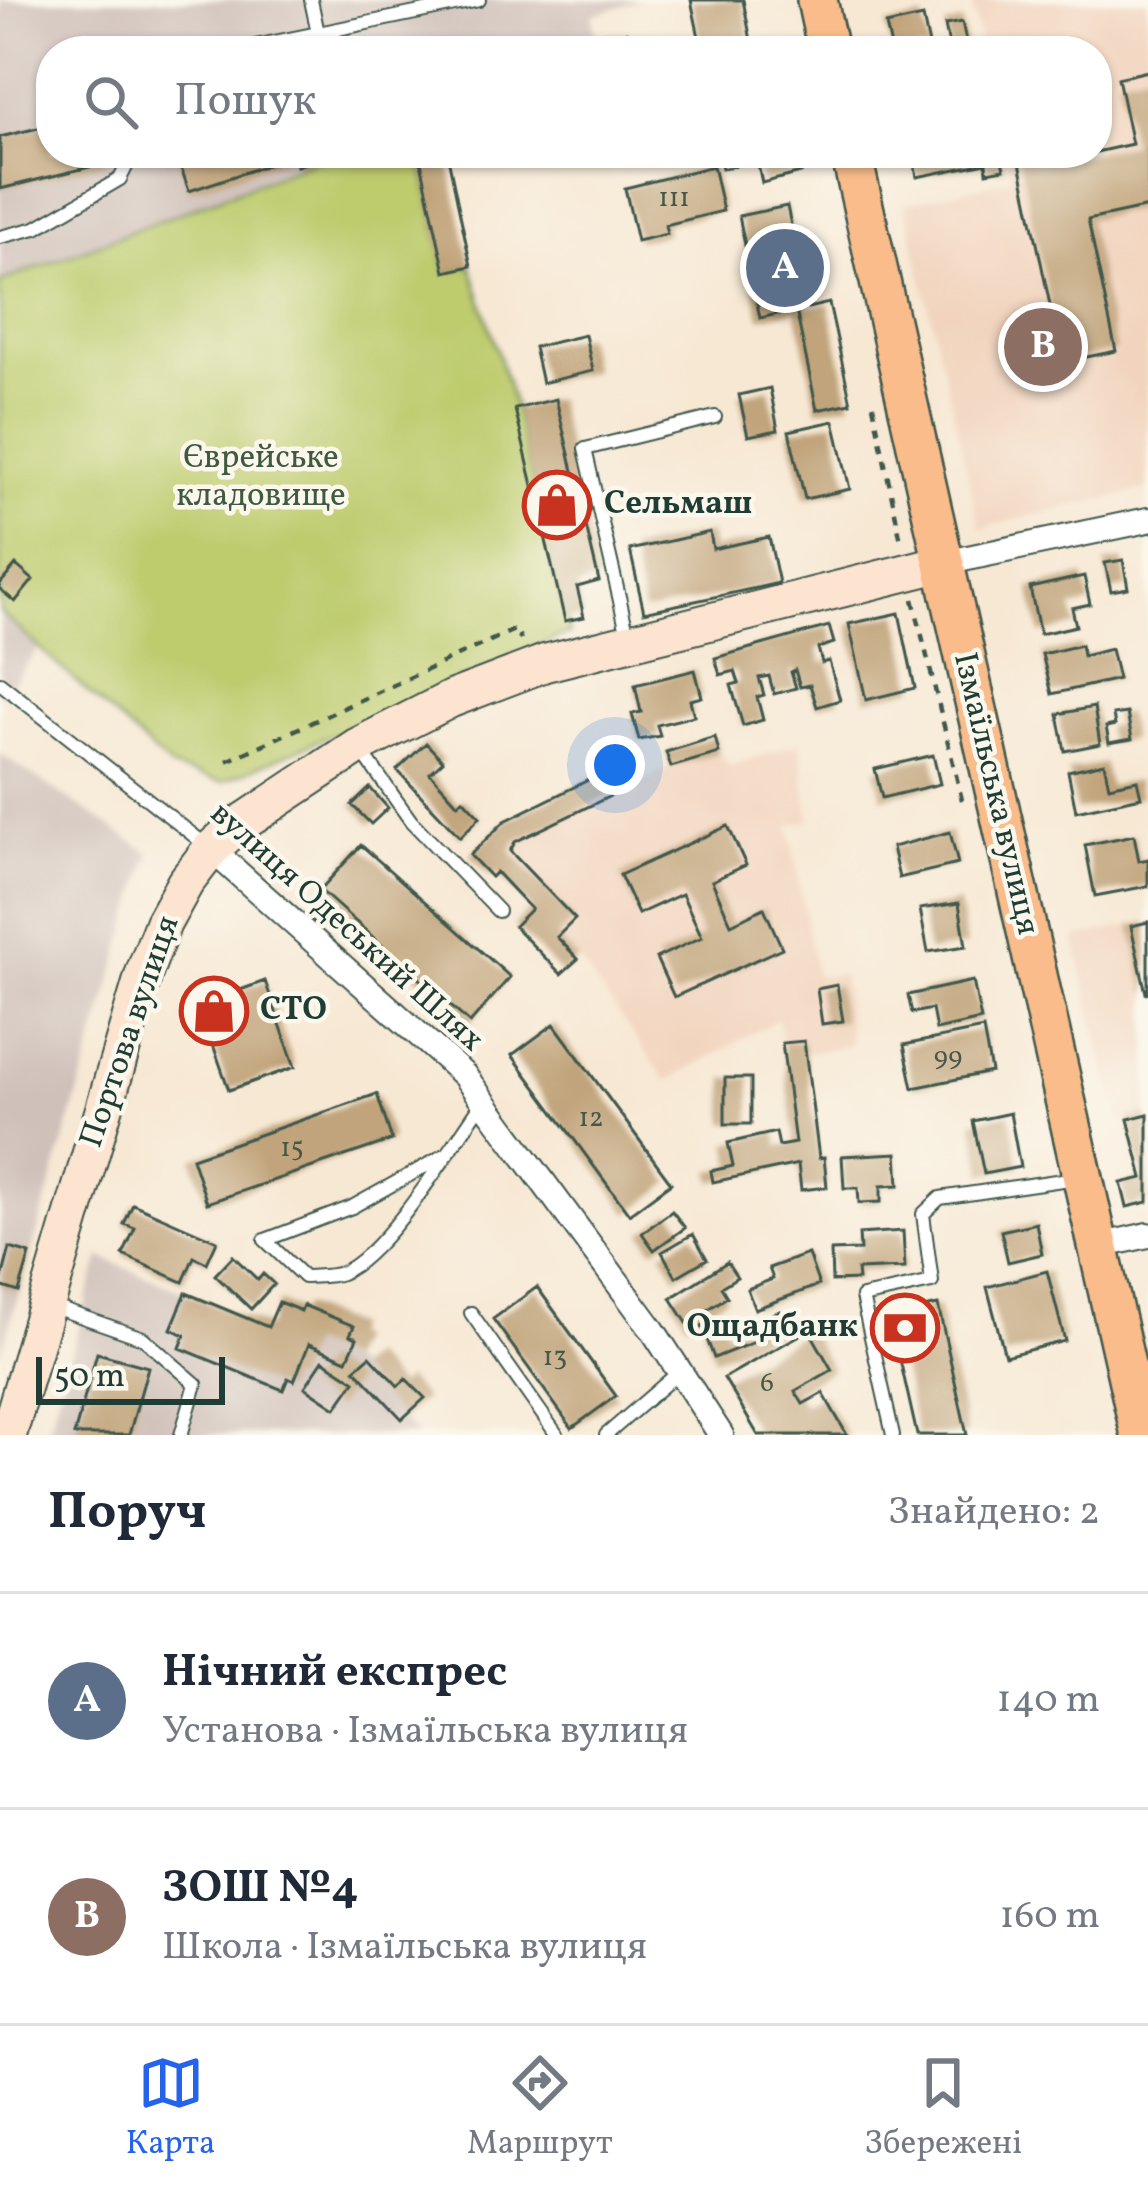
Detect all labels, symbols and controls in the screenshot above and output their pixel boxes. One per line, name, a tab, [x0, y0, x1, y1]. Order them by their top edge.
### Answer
search box	[36, 36, 1112, 168]
icon: search	[78, 69, 144, 135]
text: Пошук	[174, 71, 317, 134]
house number: 111	[658, 180, 690, 218]
pin: A	[746, 223, 824, 313]
pin: B	[1004, 302, 1082, 392]
park label: Єврейське кладовище	[176, 436, 346, 520]
shop icon: Сельмаш	[522, 470, 592, 540]
place label: Сельмаш	[604, 482, 752, 528]
street label: Ізмаїльська вулиця	[940, 648, 1050, 940]
your location	[585, 735, 645, 795]
street label: вулиця Одеський Шлях	[199, 792, 493, 1064]
street label: Портова вулиця	[70, 910, 192, 1154]
shop icon: СТО	[179, 976, 249, 1046]
place label: СТО	[260, 988, 327, 1034]
house number: 99	[934, 1039, 962, 1077]
house number: 12	[579, 1100, 603, 1138]
house number: 15	[280, 1130, 304, 1168]
bank icon: Ощадбанк	[870, 1293, 940, 1363]
place label: Ощадбанк	[686, 1305, 858, 1351]
house number: 13	[543, 1339, 567, 1377]
scale bar	[36, 1351, 225, 1404]
text: 50 m	[54, 1355, 125, 1401]
house number: 6	[760, 1365, 774, 1403]
text: Поруч	[48, 1478, 206, 1549]
text: Знайдено: 2	[888, 1486, 1100, 1540]
text: Нічний експрес	[162, 1642, 507, 1705]
text: A	[73, 1674, 101, 1728]
text: 140 m	[997, 1674, 1100, 1728]
text: Установа · Ізмаїльська вулиця	[162, 1705, 688, 1759]
text: ЗОШ №4	[162, 1858, 359, 1921]
text: B	[74, 1890, 100, 1944]
text: 160 m	[999, 1890, 1100, 1944]
text: Школа · Ізмаїльська вулиця	[162, 1921, 647, 1975]
tab: Карта	[126, 2050, 215, 2168]
tab: Маршрут	[467, 2050, 613, 2168]
tab: Збережені	[864, 2050, 1022, 2168]

